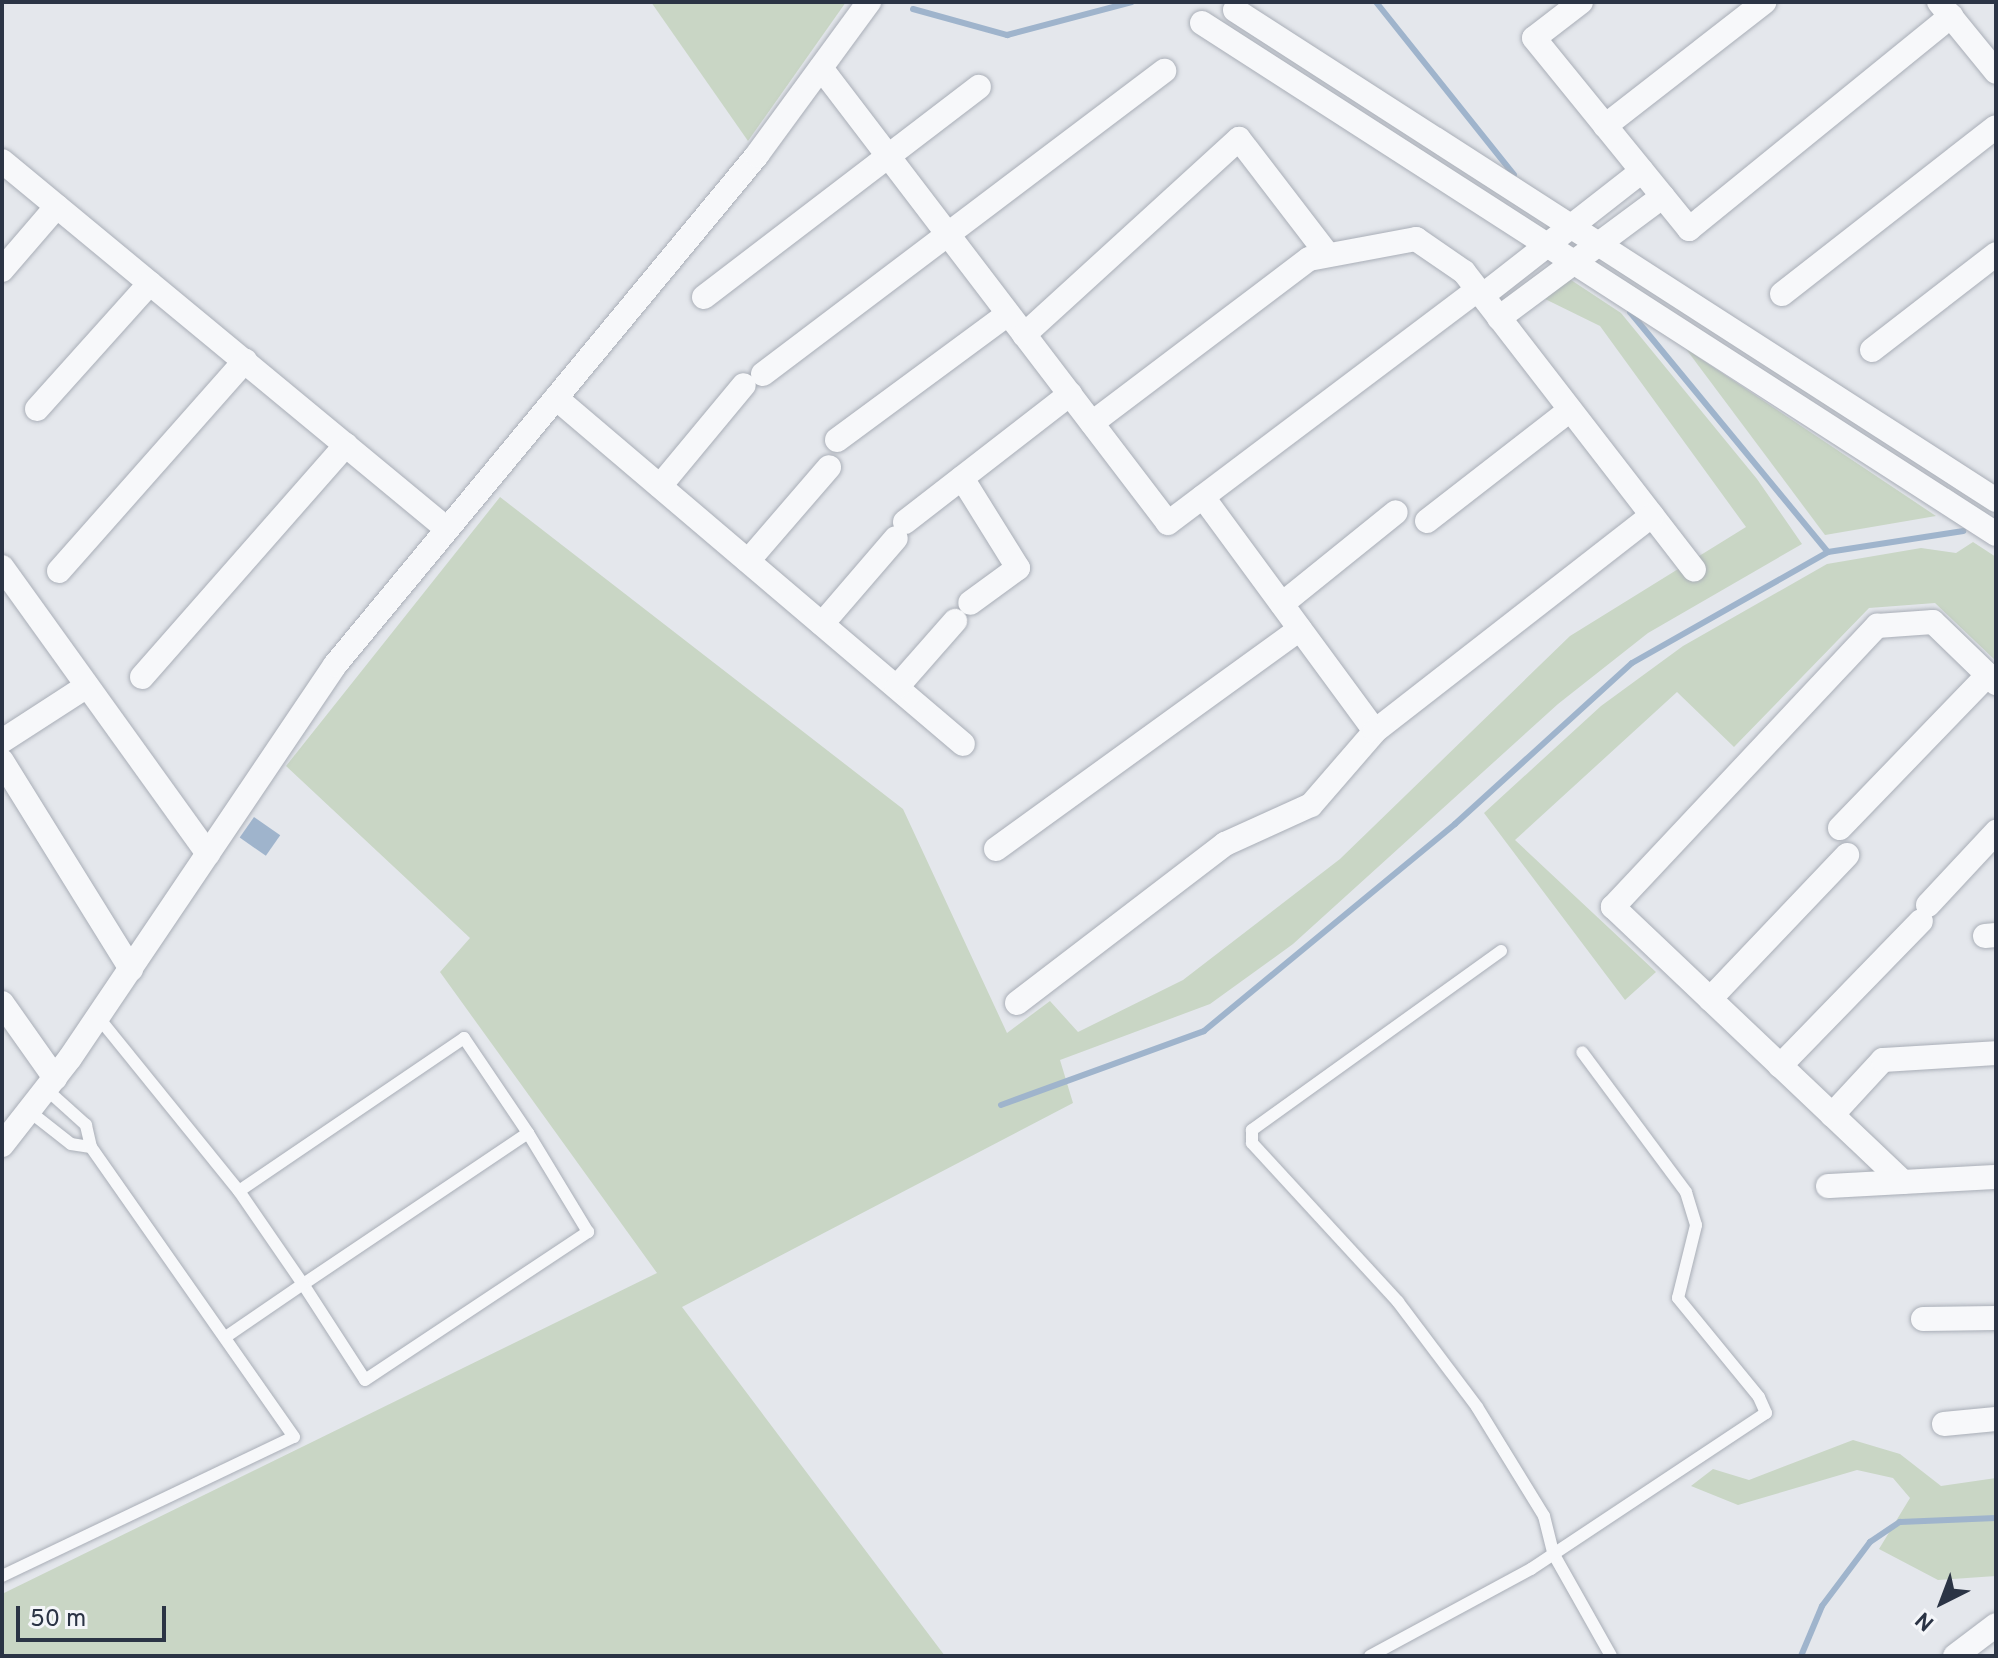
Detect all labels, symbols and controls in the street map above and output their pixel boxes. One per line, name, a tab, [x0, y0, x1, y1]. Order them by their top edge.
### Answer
north arrow	[1902, 1562, 1982, 1642]
scale bar	[20, 1590, 170, 1640]
text: 50 m	[30, 1605, 86, 1635]
text: N	[1911, 1605, 1941, 1636]

